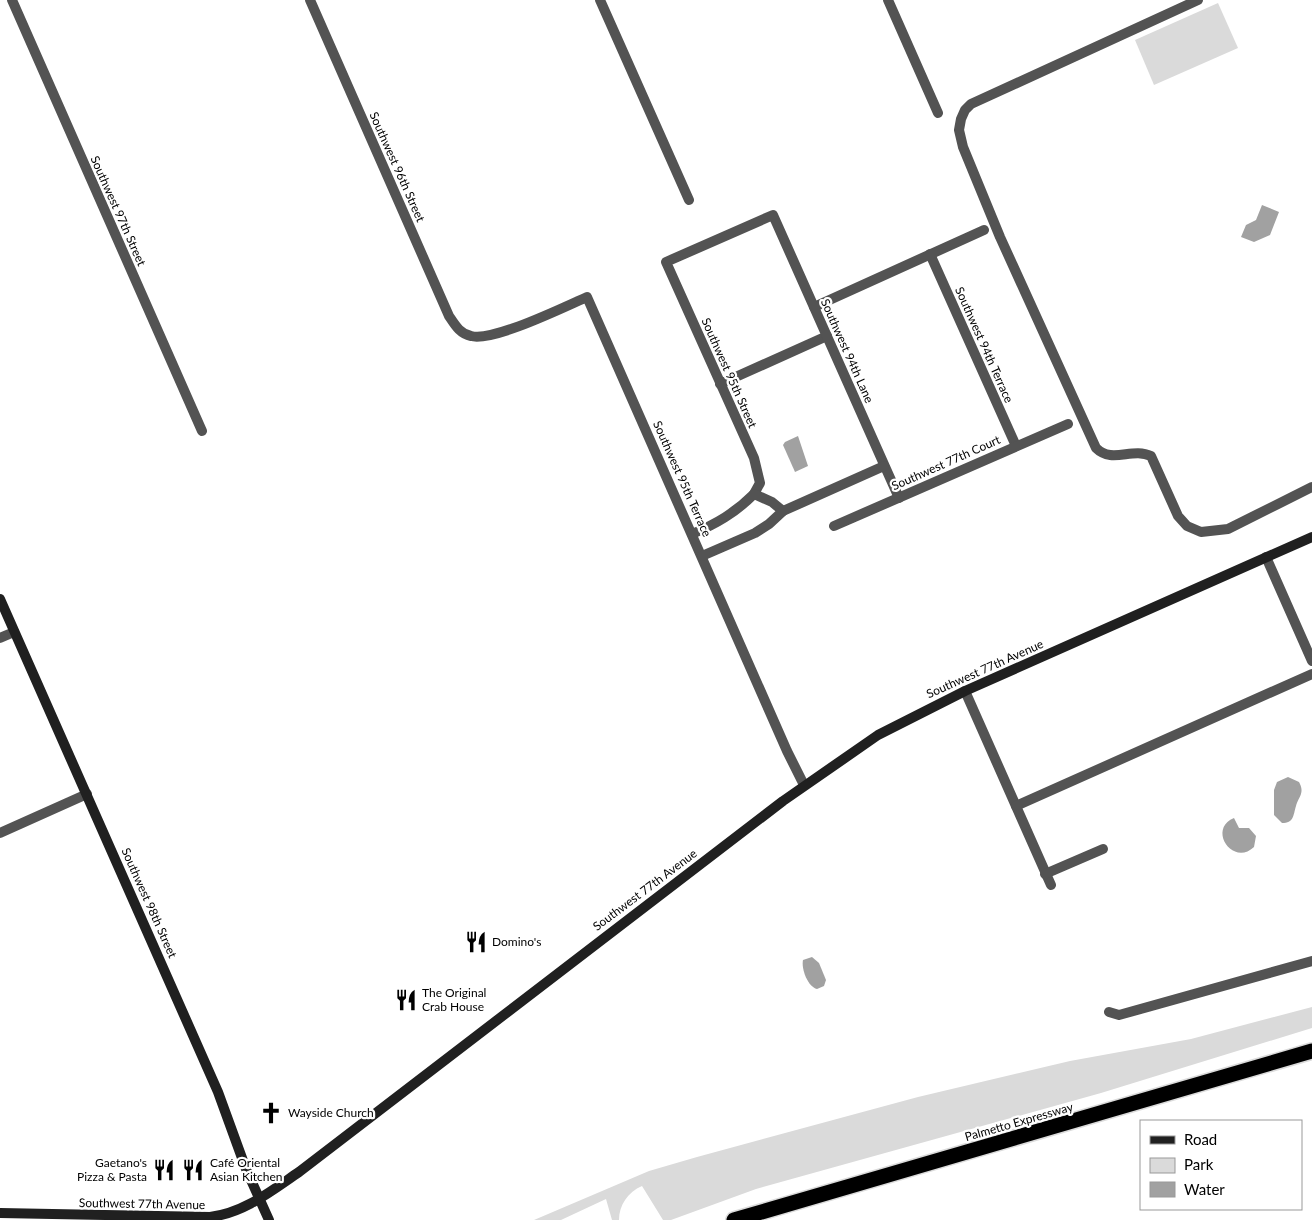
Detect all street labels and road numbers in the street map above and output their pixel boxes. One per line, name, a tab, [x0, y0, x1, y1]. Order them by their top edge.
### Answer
street label: Southwest 96th Street	[366, 109, 429, 225]
street label: Southwest 97th Street	[87, 153, 150, 269]
street label: Southwest 94th Terrace	[952, 284, 1017, 405]
street label: Southwest 94th Lane	[818, 296, 877, 405]
street label: Southwest 95th Street	[698, 315, 761, 431]
street label: Southwest 95th Terrace	[650, 418, 715, 539]
street label: Southwest 77th Court	[889, 432, 1003, 493]
street label: Southwest 77th Avenue	[924, 636, 1046, 701]
street label: Southwest 98th Street	[118, 845, 181, 961]
street label: Southwest 77th Avenue	[590, 846, 700, 934]
street label: Palmetto Expressway	[963, 1099, 1075, 1144]
street label: Southwest 77th Avenue	[79, 1195, 205, 1212]

